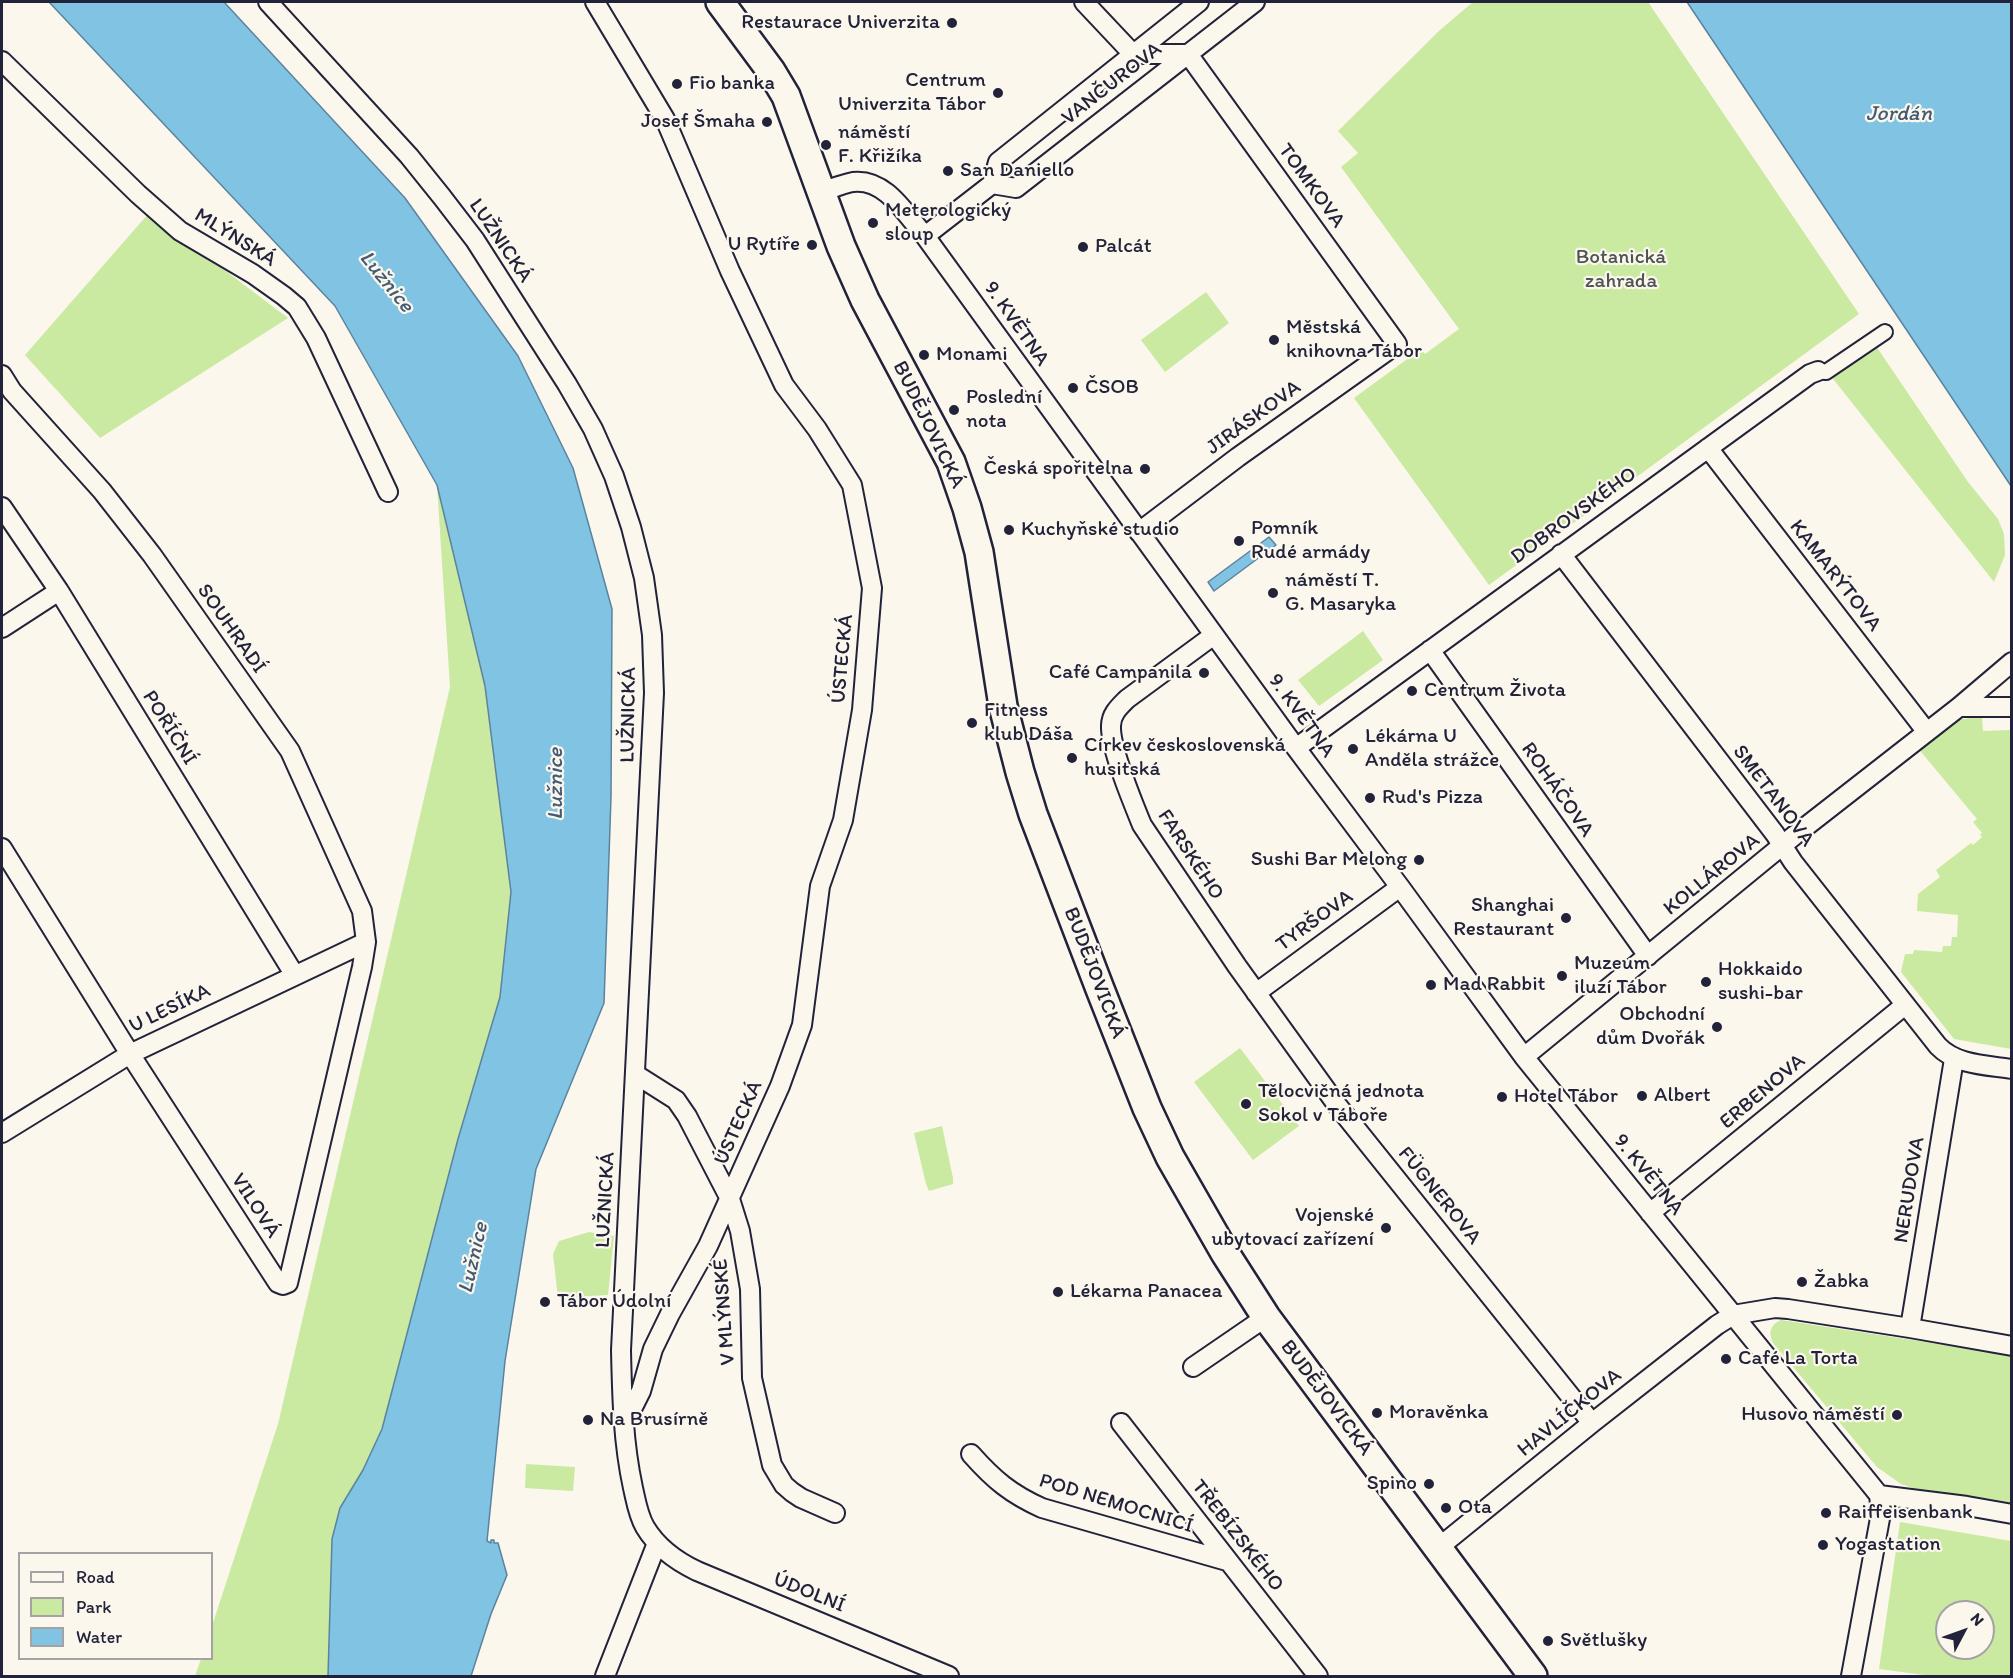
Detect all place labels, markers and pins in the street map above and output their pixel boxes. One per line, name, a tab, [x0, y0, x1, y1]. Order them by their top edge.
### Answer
place label: Restaurace Univerzita	[741, 10, 940, 36]
marker: Restaurace Univerzita	[945, 16, 959, 30]
place label: Centrum Univerzita Tábor	[838, 68, 986, 118]
place label: Fio banka	[689, 71, 775, 97]
marker: Fio banka	[670, 77, 684, 91]
marker: Centrum Univerzita Tábor	[991, 86, 1005, 100]
place label: Josef Šmaha	[641, 109, 755, 135]
marker: Josef Šmaha	[760, 115, 774, 129]
place label: náměstí F. Křižíka	[838, 120, 922, 170]
marker: náměstí F. Křižíka	[819, 138, 833, 152]
place label: San Daniello	[960, 158, 1074, 184]
marker: San Daniello	[941, 164, 955, 178]
place label: Meterologický sloup	[885, 198, 1011, 248]
marker: Meterologický sloup	[866, 216, 880, 230]
place label: U Rytíře	[727, 232, 800, 258]
place label: Palcát	[1095, 234, 1152, 260]
marker: U Rytíře	[805, 238, 819, 252]
marker: Palcát	[1076, 240, 1090, 254]
place label: Městská knihovna Tábor	[1286, 315, 1422, 365]
marker: Městská knihovna Tábor	[1267, 333, 1281, 347]
place label: Monami	[936, 342, 1008, 368]
marker: Monami	[917, 348, 931, 362]
place label: ČSOB	[1085, 375, 1139, 401]
marker: ČSOB	[1066, 381, 1080, 395]
place label: Poslední nota	[966, 385, 1042, 435]
marker: Poslední nota	[947, 403, 961, 417]
place label: Česká spořitelna	[984, 456, 1133, 482]
marker: Česká spořitelna	[1138, 462, 1152, 476]
place label: Pomník Rudé armády	[1251, 516, 1370, 566]
place label: Kuchyňské studio	[1021, 517, 1179, 543]
marker: Kuchyňské studio	[1002, 523, 1016, 537]
marker: Pomník Rudé armády	[1232, 534, 1246, 548]
place label: náměstí T. G. Masaryka	[1285, 568, 1396, 618]
marker: náměstí T. G. Masaryka	[1266, 586, 1280, 600]
place label: Café Campanila	[1049, 660, 1192, 686]
marker: Café Campanila	[1197, 666, 1211, 680]
place label: Centrum Života	[1424, 678, 1566, 704]
marker: Centrum Života	[1405, 684, 1419, 698]
place label: Fitness klub Dáša	[984, 698, 1073, 748]
marker: Fitness klub Dáša	[965, 716, 979, 730]
place label: Lékárna U Anděla strážce	[1365, 724, 1499, 774]
place label: Církev československá husitská	[1084, 733, 1286, 783]
marker: Lékárna U Anděla strážce	[1346, 742, 1360, 756]
marker: Církev československá husitská	[1065, 751, 1079, 765]
place label: Rud's Pizza	[1382, 785, 1483, 811]
marker: Rud's Pizza	[1363, 791, 1377, 805]
place label: Sushi Bar Melong	[1251, 847, 1407, 873]
marker: Sushi Bar Melong	[1412, 853, 1426, 867]
place label: Shanghai Restaurant	[1453, 893, 1554, 943]
marker: Shanghai Restaurant	[1559, 911, 1573, 925]
place label: Muzeum iluzí Tábor	[1574, 951, 1667, 1001]
place label: Hokkaido sushi-bar	[1718, 957, 1803, 1007]
marker: Muzeum iluzí Tábor	[1555, 969, 1569, 983]
place label: Mad Rabbit	[1443, 972, 1546, 998]
marker: Hokkaido sushi-bar	[1699, 975, 1713, 989]
marker: Mad Rabbit	[1424, 978, 1438, 992]
place label: Obchodní dům Dvořák	[1596, 1002, 1705, 1052]
marker: Obchodní dům Dvořák	[1710, 1020, 1724, 1034]
place label: Tělocvičná jednota Sokol v Táboře	[1258, 1079, 1424, 1129]
place label: Albert	[1654, 1083, 1711, 1109]
place label: Hotel Tábor	[1514, 1084, 1618, 1110]
marker: Albert	[1635, 1089, 1649, 1103]
marker: Hotel Tábor	[1495, 1090, 1509, 1104]
marker: Tělocvičná jednota Sokol v Táboře	[1239, 1097, 1253, 1111]
place label: Vojenské ubytovací zařízení	[1212, 1203, 1374, 1253]
marker: Vojenské ubytovací zařízení	[1379, 1221, 1393, 1235]
place label: Žabka	[1814, 1269, 1869, 1295]
marker: Žabka	[1795, 1275, 1809, 1289]
place label: Lékarna Panacea	[1070, 1279, 1222, 1305]
marker: Lékarna Panacea	[1051, 1285, 1065, 1299]
place label: Tábor Údolní	[557, 1289, 671, 1315]
marker: Tábor Údolní	[538, 1295, 552, 1309]
place label: Café La Torta	[1738, 1346, 1858, 1372]
marker: Café La Torta	[1719, 1352, 1733, 1366]
place label: Moravěnka	[1389, 1400, 1488, 1426]
place label: Husovo náměstí	[1741, 1402, 1885, 1428]
marker: Moravěnka	[1370, 1406, 1384, 1420]
place label: Na Brusírně	[600, 1407, 708, 1433]
marker: Husovo náměstí	[1890, 1408, 1904, 1422]
marker: Na Brusírně	[581, 1413, 595, 1427]
place label: Spino	[1367, 1471, 1417, 1497]
marker: Spino	[1422, 1477, 1436, 1491]
place label: Ota	[1458, 1495, 1492, 1521]
place label: Raiffeisenbank	[1838, 1500, 1973, 1526]
marker: Ota	[1439, 1501, 1453, 1515]
marker: Raiffeisenbank	[1819, 1506, 1833, 1520]
place label: Yogastation	[1835, 1532, 1941, 1558]
marker: Yogastation	[1816, 1538, 1830, 1552]
place label: Světlušky	[1560, 1628, 1647, 1654]
marker: Světlušky	[1541, 1634, 1555, 1648]

